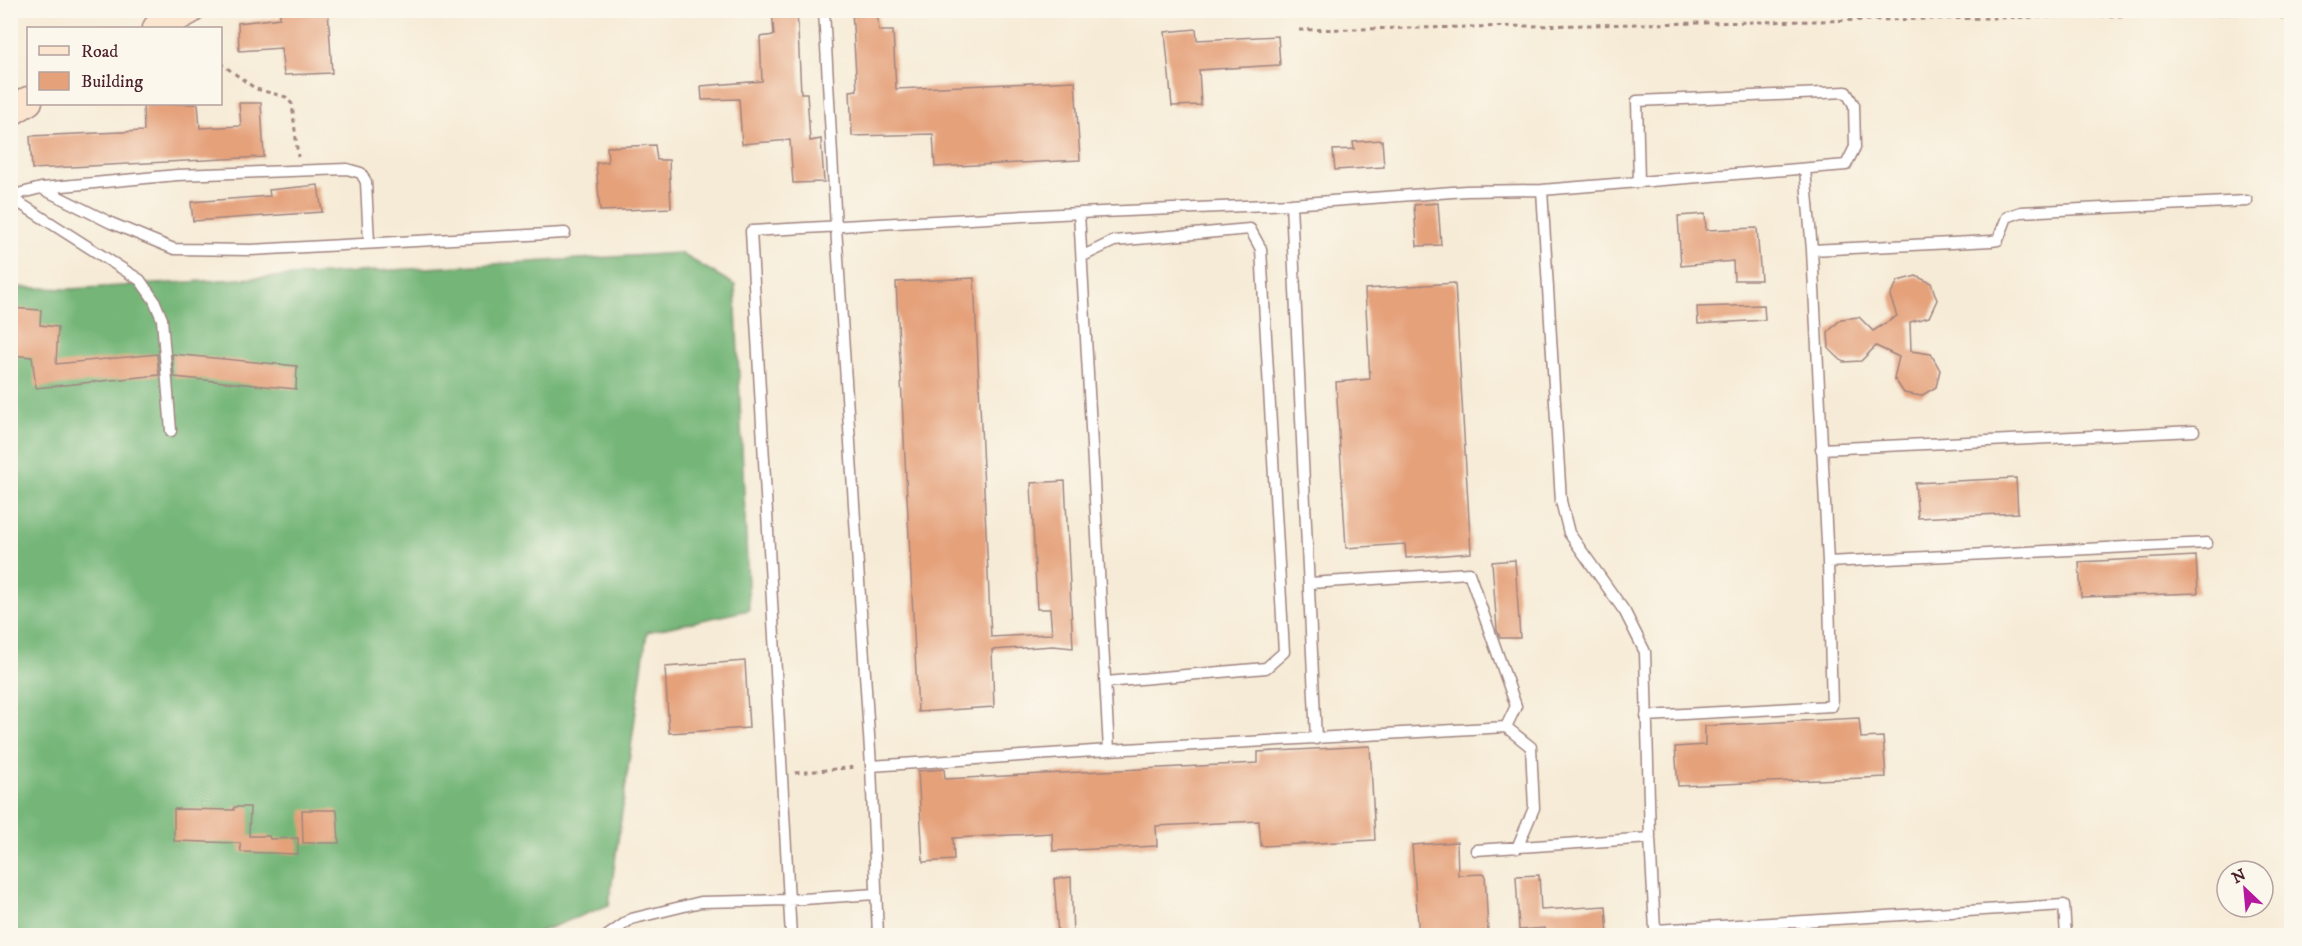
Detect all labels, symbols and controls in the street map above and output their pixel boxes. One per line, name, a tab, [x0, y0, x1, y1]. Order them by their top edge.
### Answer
legend	[27, 27, 222, 105]
text: Road	[81, 41, 118, 63]
text: Building	[81, 71, 143, 93]
north arrow	[2215, 859, 2275, 919]
text: N	[2229, 865, 2249, 888]

